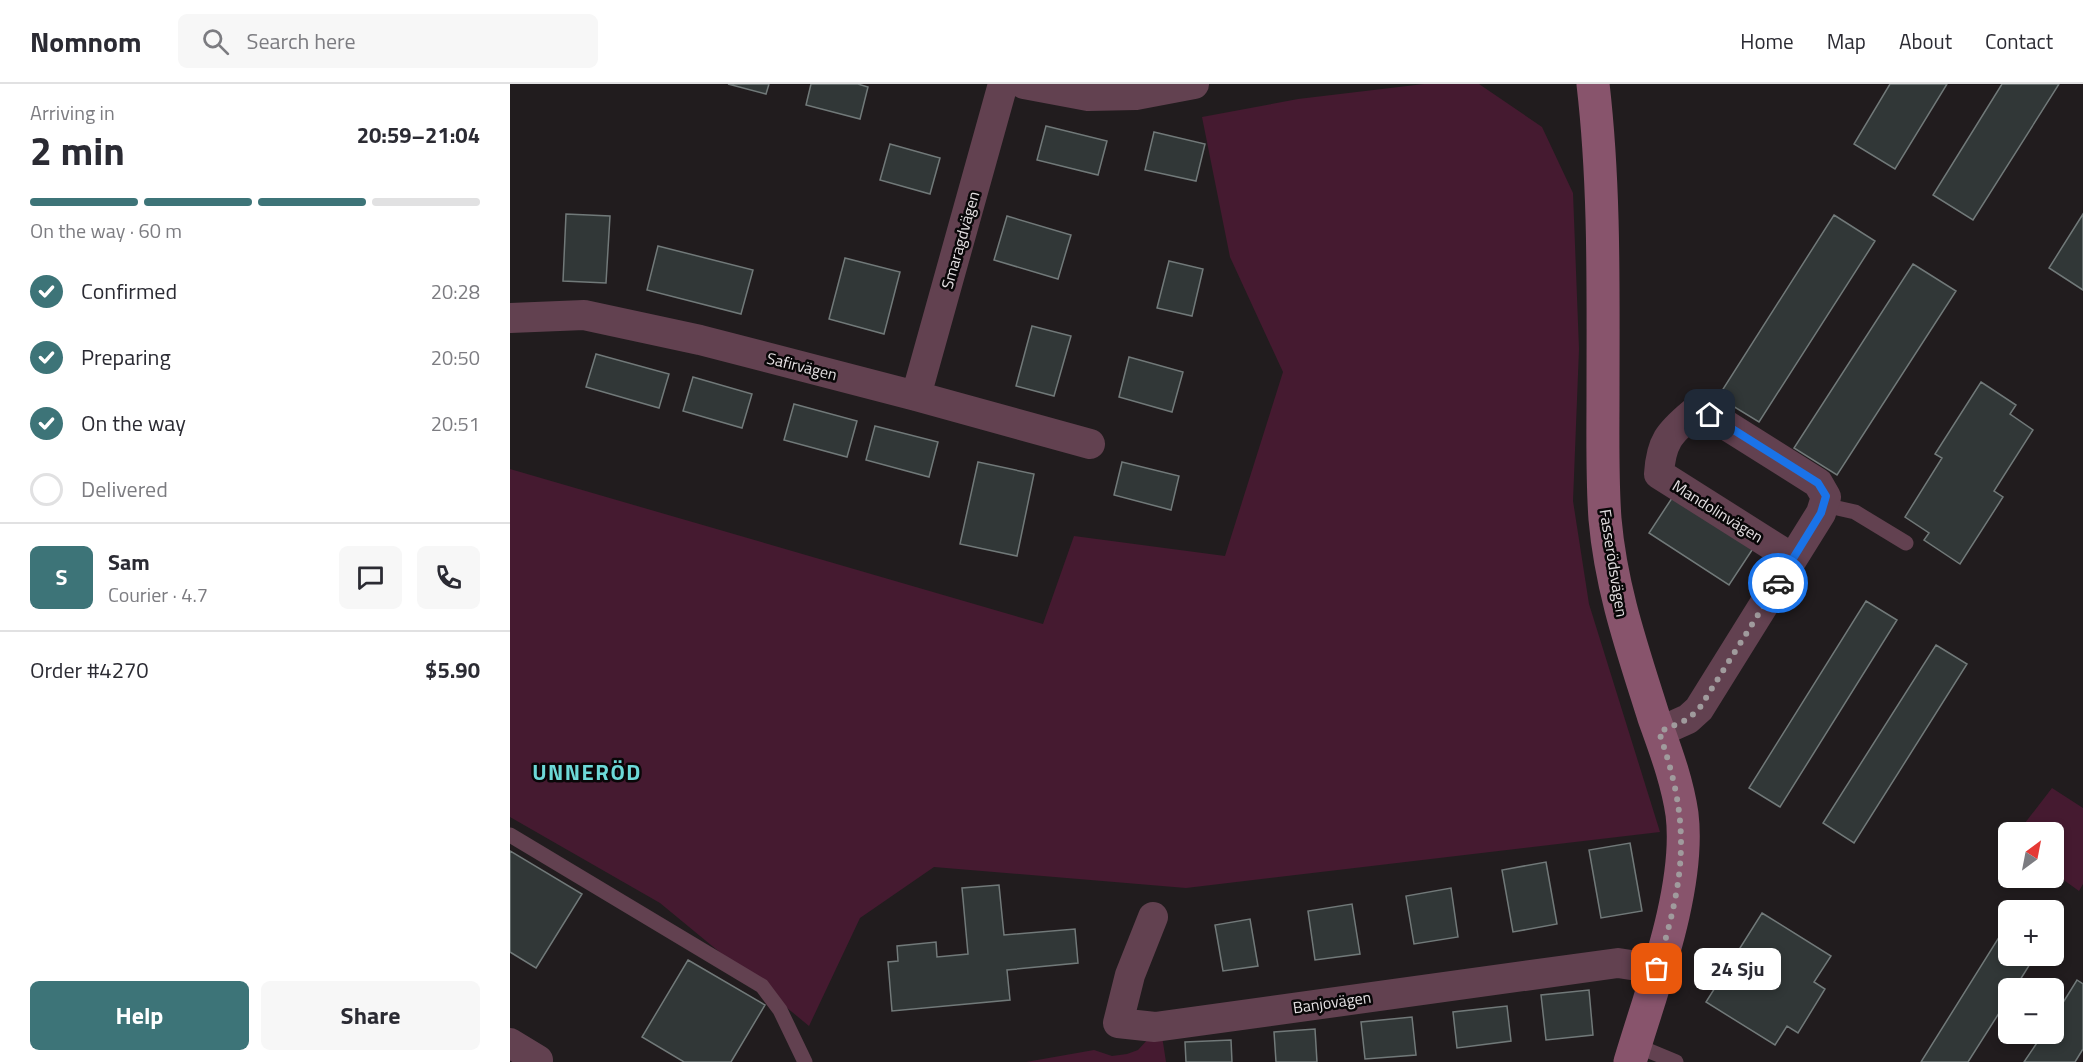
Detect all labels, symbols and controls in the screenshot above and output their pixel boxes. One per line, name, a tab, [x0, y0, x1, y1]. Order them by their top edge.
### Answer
search box	[178, 14, 598, 68]
text: Nomnom	[30, 20, 142, 63]
text: Search here	[247, 24, 356, 58]
icon: search	[199, 25, 232, 58]
text: Home	[1740, 25, 1794, 57]
text: Map	[1827, 25, 1866, 57]
text: About	[1899, 25, 1952, 57]
text: Contact	[1985, 25, 2053, 57]
text: Arriving in	[30, 97, 115, 128]
text: 20:59–21:04	[357, 118, 480, 152]
text: 2 min	[30, 121, 125, 180]
street label: Smaragdvägen	[935, 188, 985, 292]
text: On the way · 60 m	[30, 215, 182, 246]
text: Confirmed	[81, 274, 177, 308]
icon: check	[30, 275, 63, 308]
text: 20:28	[431, 276, 480, 307]
text: Preparing	[81, 340, 171, 374]
icon: check	[30, 341, 63, 374]
text: 20:50	[431, 342, 480, 373]
street label: Safirvägen	[764, 346, 840, 386]
pin	[1684, 389, 1735, 440]
icon: home	[1693, 398, 1726, 431]
text: On the way	[81, 406, 186, 440]
icon: check	[30, 407, 63, 440]
text: 20:51	[431, 408, 480, 439]
text: Delivered	[81, 472, 168, 506]
street label: Mandolinvägen	[1668, 473, 1768, 549]
street label: Fasserödsvägen	[1594, 507, 1634, 619]
text: Sam	[108, 545, 150, 579]
button: chat	[339, 546, 402, 609]
button: phone	[417, 546, 480, 609]
courier	[1748, 553, 1808, 613]
text: S	[56, 560, 67, 594]
icon: car	[1762, 567, 1795, 600]
text: Courier · 4.7	[108, 579, 208, 610]
text: Order #4270	[30, 653, 149, 687]
text: $5.90	[425, 653, 480, 687]
district label: UNNERÖD	[532, 755, 642, 789]
north arrow	[1998, 822, 2064, 888]
map controls	[1998, 822, 2064, 1044]
button: +	[1998, 900, 2064, 966]
pin	[1631, 943, 1682, 994]
callout: 24 Sju	[1693, 948, 1780, 990]
icon: bag	[1640, 952, 1673, 985]
text: 24 Sju	[1711, 953, 1764, 984]
button: −	[1998, 978, 2064, 1044]
button: Help	[30, 981, 249, 1050]
button: Share	[261, 981, 480, 1050]
street label: Banjovägen	[1291, 985, 1373, 1019]

